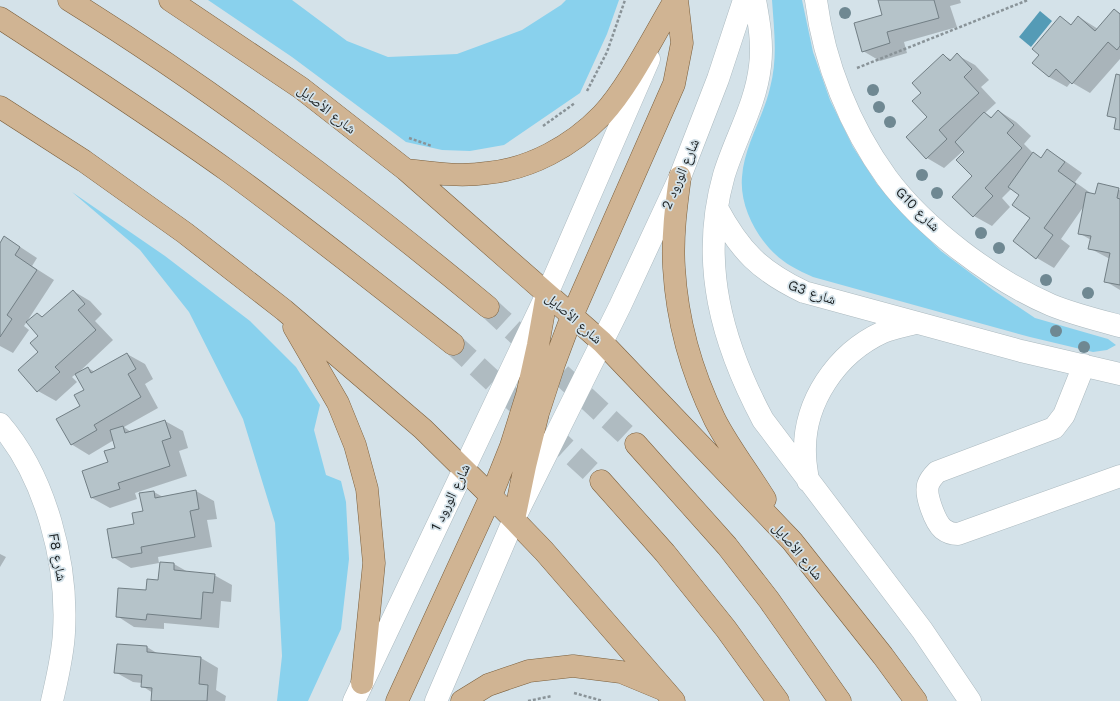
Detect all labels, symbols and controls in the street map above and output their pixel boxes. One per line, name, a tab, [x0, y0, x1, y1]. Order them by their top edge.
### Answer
street label: شارع الأصايل	[293, 81, 359, 138]
street label: شارع الورود 2	[658, 136, 704, 212]
street label: G10 شارع	[891, 184, 943, 236]
street label: G3 شارع	[785, 276, 838, 310]
street label: شارع الأصايل	[541, 289, 606, 348]
street label: شارع الورود 1	[427, 461, 475, 534]
street label: شارع الأصايل	[768, 519, 826, 584]
street label: F8 شارع	[44, 532, 70, 583]

